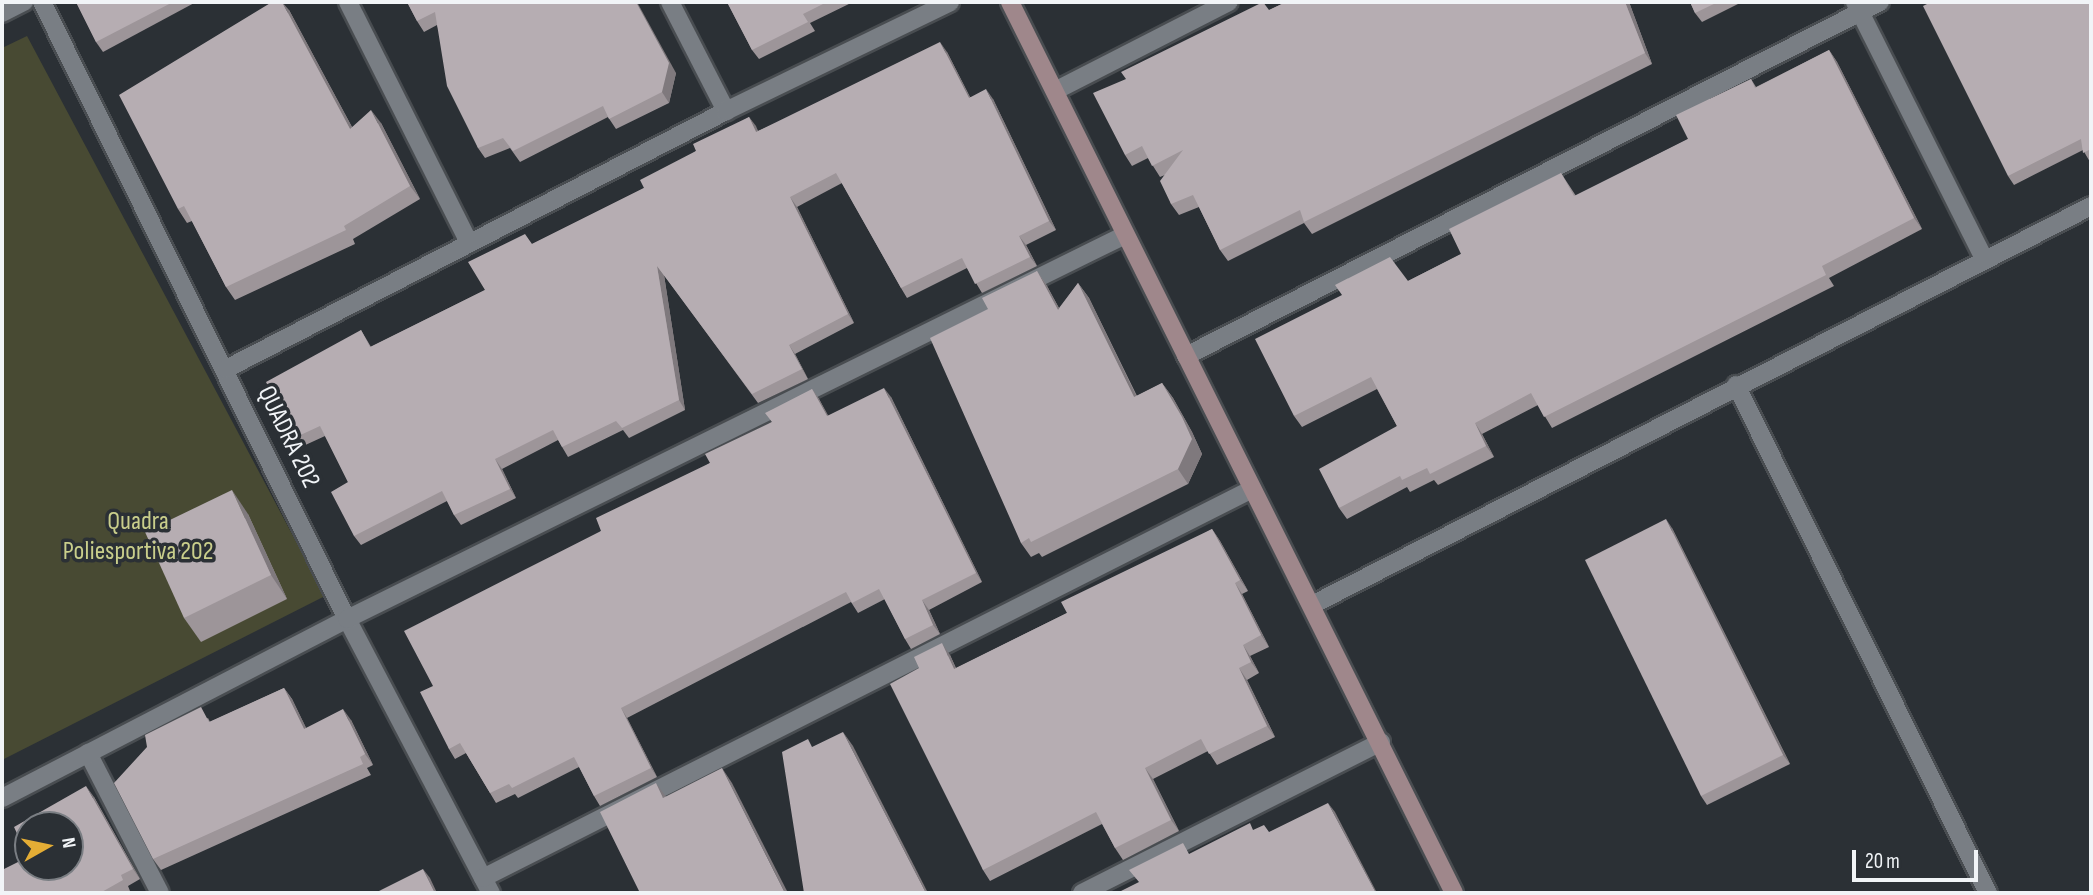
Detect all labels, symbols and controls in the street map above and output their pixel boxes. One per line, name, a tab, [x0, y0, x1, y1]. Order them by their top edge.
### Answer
street label: QUADRA 202	[250, 381, 326, 493]
park label: Quadra Poliesportiva 202	[63, 506, 213, 568]
north arrow	[14, 811, 84, 881]
text: N	[56, 836, 80, 850]
scale bar	[1855, 836, 1981, 880]
text: 20 m	[1865, 849, 1900, 874]

